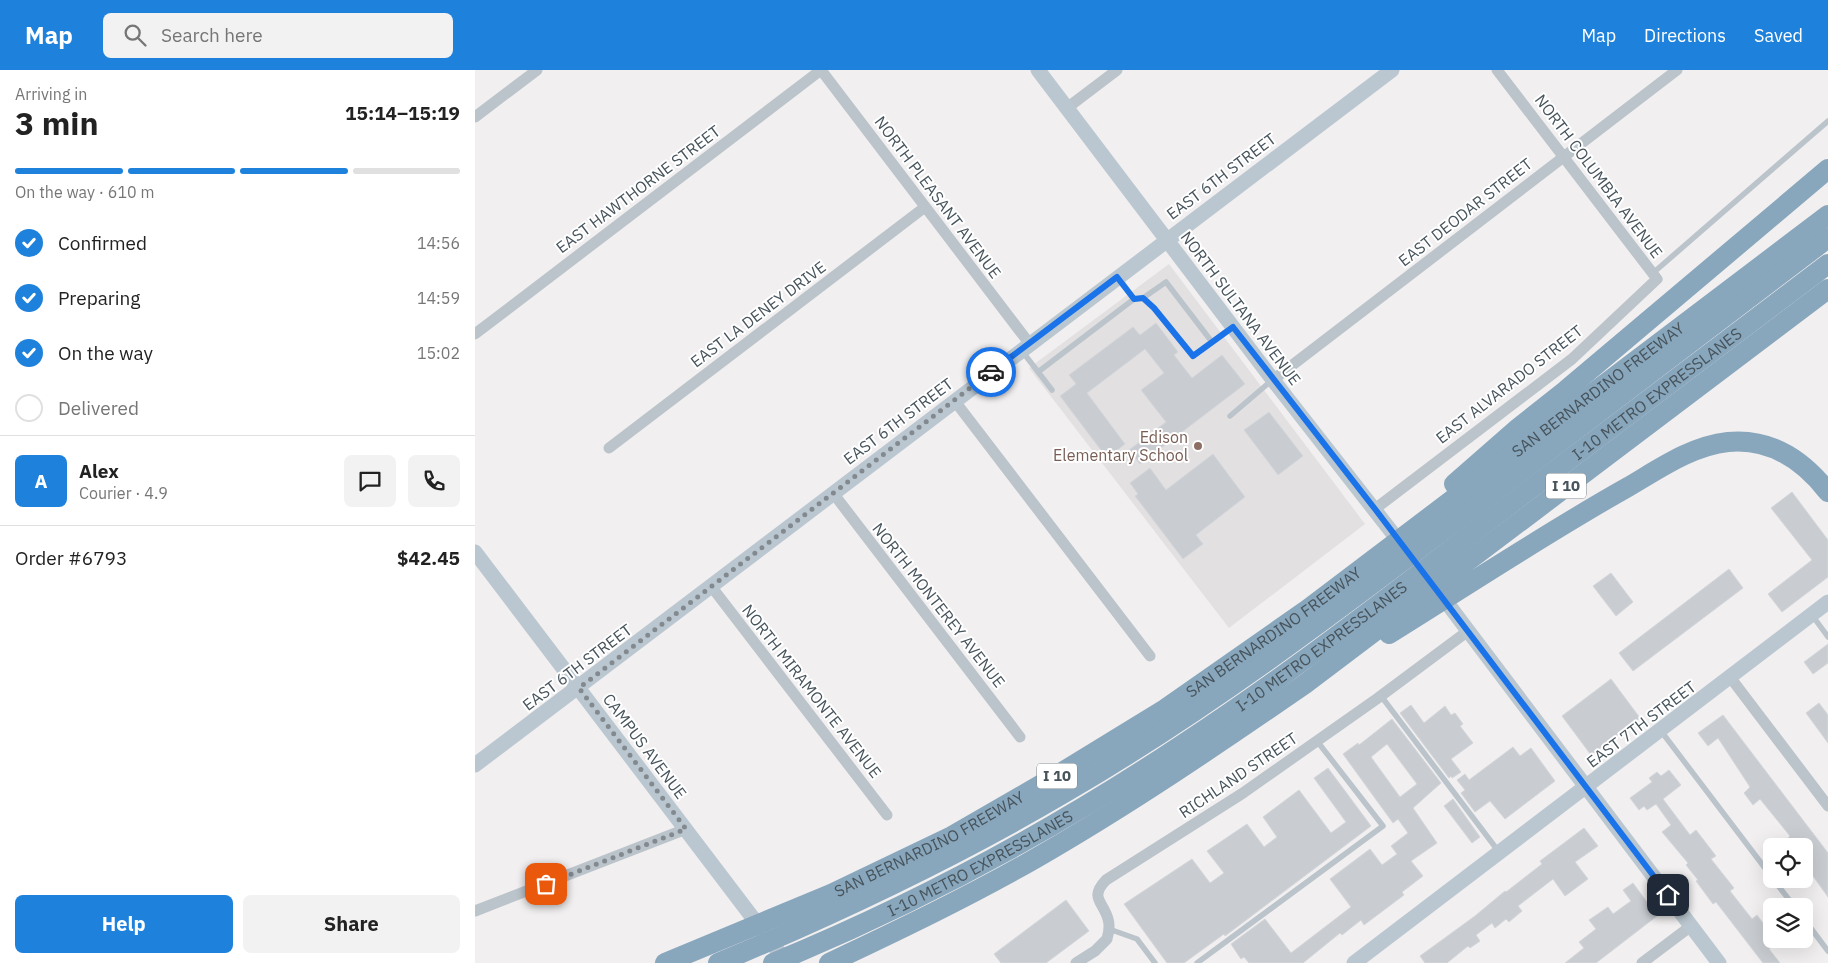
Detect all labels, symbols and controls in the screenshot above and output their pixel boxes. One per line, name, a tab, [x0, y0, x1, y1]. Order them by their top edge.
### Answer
search box	[103, 13, 453, 58]
text: Map	[25, 19, 73, 51]
icon: search	[121, 21, 149, 49]
text: Search here	[161, 23, 263, 47]
text: Map	[1581, 24, 1616, 47]
text: Directions	[1644, 24, 1726, 47]
text: Saved	[1754, 24, 1803, 47]
text: Arriving in	[15, 84, 87, 104]
street label: NORTH COLUMBIA AVENUE	[1531, 90, 1667, 262]
text: 15:14–15:19	[345, 101, 460, 125]
text: 3 min	[15, 102, 99, 144]
street label: NORTH PLEASANT AVENUE	[870, 112, 1006, 282]
street label: EAST HAWTHORNE STREET	[552, 121, 724, 257]
street label: EAST 6TH STREET	[1162, 128, 1280, 224]
street label: EAST DEODAR STREET	[1394, 154, 1536, 270]
text: On the way · 610 m	[15, 182, 154, 202]
street label: NORTH SULTANA AVENUE	[1177, 227, 1305, 389]
icon: check	[15, 229, 43, 257]
text: Confirmed	[58, 231, 147, 255]
text: 14:56	[417, 233, 460, 253]
street label: EAST LA DENEY DRIVE	[686, 257, 830, 371]
icon: check	[15, 284, 43, 312]
text: Preparing	[58, 286, 140, 310]
text: 14:59	[417, 288, 460, 308]
street label: SAN BERNARDINO FREEWAY	[1508, 317, 1688, 461]
street label: EAST ALVARADO STREET	[1432, 320, 1586, 448]
street label: I-10 METRO EXPRESSLANES	[1568, 323, 1746, 464]
icon: check	[15, 339, 43, 367]
text: On the way	[58, 341, 153, 365]
text: 15:02	[417, 343, 460, 363]
courier	[966, 347, 1016, 397]
icon: car	[977, 358, 1005, 386]
street label: EAST 6TH STREET	[839, 373, 957, 469]
text: Delivered	[58, 396, 139, 420]
place label: Edison Elementary School	[1053, 427, 1188, 465]
marker: Edison Elementary School	[1192, 440, 1204, 452]
button: chat	[344, 455, 396, 507]
button: phone	[408, 455, 460, 507]
text: Alex	[79, 459, 119, 483]
text: A	[34, 469, 48, 493]
road number: I 10	[1546, 474, 1586, 498]
text: Courier · 4.9	[79, 483, 168, 503]
street label: NORTH MONTEREY AVENUE	[868, 519, 1010, 691]
text: Order #6793	[15, 546, 127, 570]
text: $42.45	[397, 546, 460, 570]
street label: SAN BERNARDINO FREEWAY	[1182, 562, 1366, 701]
street label: I-10 METRO EXPRESSLANES	[1232, 577, 1411, 715]
street label: NORTH MIRAMONTE AVENUE	[738, 600, 886, 782]
street label: EAST 6TH STREET	[518, 619, 636, 715]
street label: EAST 7TH STREET	[1582, 676, 1700, 772]
street label: CAMPUS AVENUE	[599, 689, 691, 803]
street label: RICHLAND STREET	[1175, 728, 1301, 822]
road number: I 10	[1037, 764, 1077, 788]
street label: SAN BERNARDINO FREEWAY	[831, 786, 1028, 901]
street label: I-10 METRO EXPRESSLANES	[884, 805, 1076, 921]
map controls	[1763, 838, 1813, 948]
button: locate	[1763, 838, 1813, 888]
pin	[525, 863, 567, 905]
icon: bag	[532, 870, 560, 898]
pin	[1647, 874, 1689, 916]
icon: home	[1654, 881, 1682, 909]
button: Help	[15, 895, 233, 953]
button: Share	[243, 895, 460, 953]
button: layers	[1763, 898, 1813, 948]

